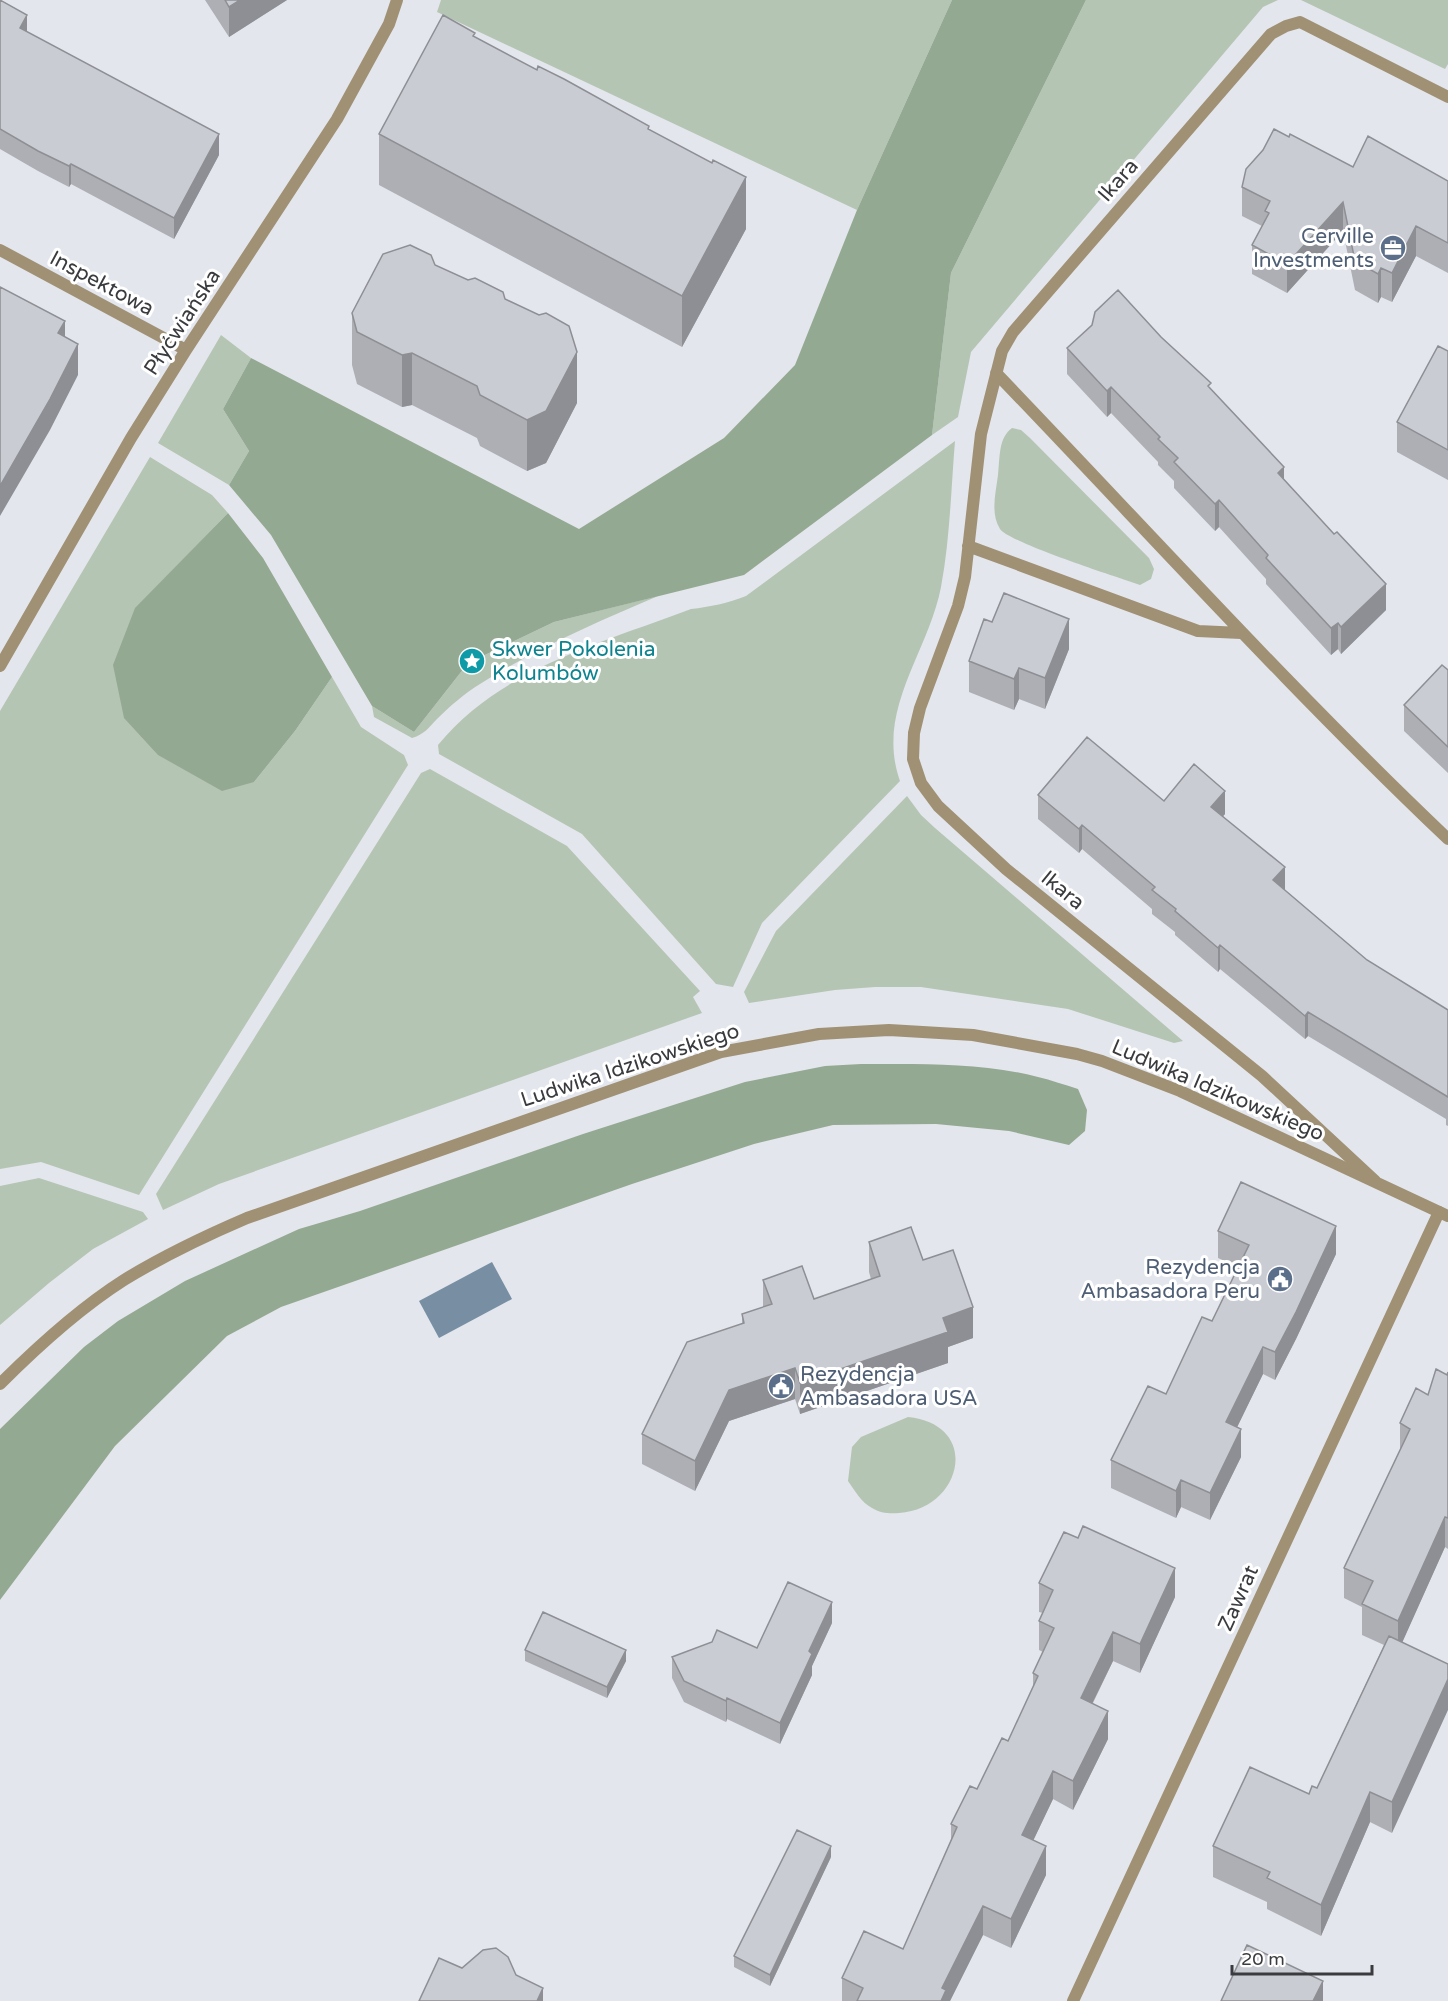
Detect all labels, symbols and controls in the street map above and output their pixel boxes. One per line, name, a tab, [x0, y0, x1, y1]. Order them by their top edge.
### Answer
street label: Ikara	[1093, 154, 1144, 207]
place label: Cerville Investments	[1253, 224, 1374, 273]
office icon: Cerville Investments	[1378, 233, 1408, 263]
street label: Inspektowa	[46, 246, 158, 321]
street label: Płyćwiańska	[139, 265, 226, 380]
place label: Skwer Pokolenia Kolumbów	[492, 637, 656, 686]
place icon: Skwer Pokolenia Kolumbów	[457, 646, 487, 676]
street label: Ikara	[1036, 865, 1089, 915]
street label: Ludwika Idzikowskiego	[518, 1018, 743, 1113]
street label: Ludwika Idzikowskiego	[1108, 1034, 1328, 1147]
place label: Rezydencja Ambasadora Peru	[1080, 1255, 1260, 1304]
public building icon: Rezydencja Ambasadora Peru	[1265, 1264, 1295, 1294]
place label: Rezydencja Ambasadora USA	[800, 1362, 978, 1411]
public building icon: Rezydencja Ambasadora USA	[766, 1371, 796, 1401]
street label: Zawrat	[1213, 1561, 1264, 1635]
scale bar	[1232, 1938, 1372, 1976]
text: 20 m	[1241, 1948, 1285, 1970]

